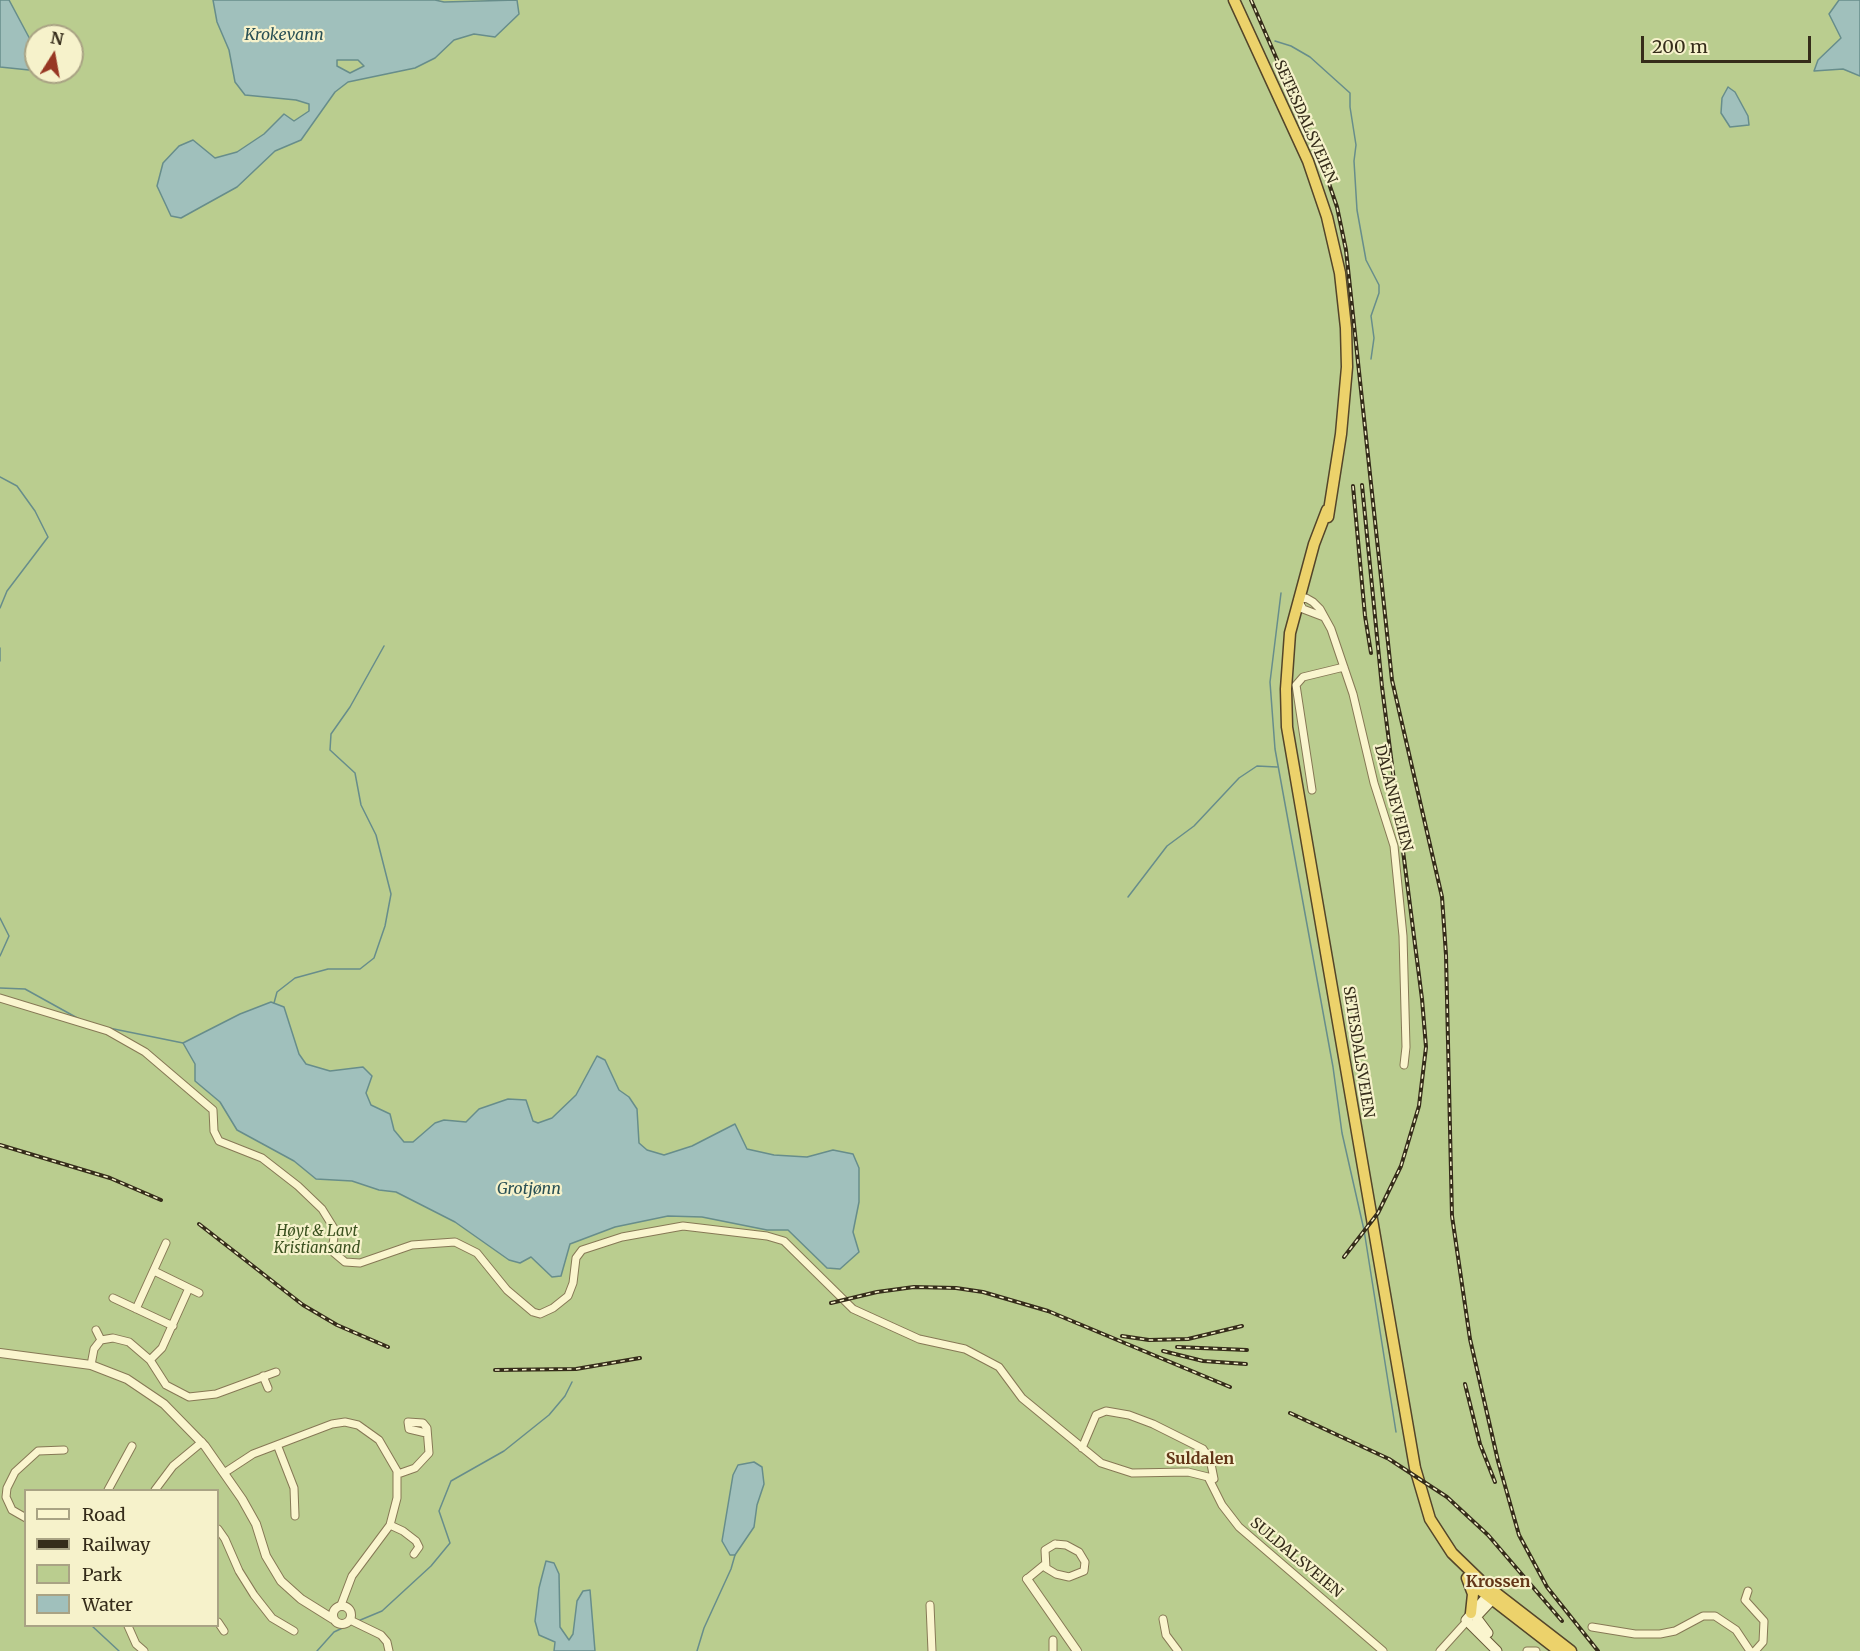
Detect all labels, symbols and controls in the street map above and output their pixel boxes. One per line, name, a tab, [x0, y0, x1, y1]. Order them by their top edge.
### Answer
north arrow	[24, 24, 84, 84]
scale bar	[1644, 24, 1814, 62]
water label: Krokevann	[244, 25, 324, 45]
text: N	[49, 27, 65, 49]
text: 200 m	[1652, 35, 1708, 58]
street label: SETESDALSVEIEN	[1270, 58, 1340, 186]
street label: DALANEVEIEN	[1370, 743, 1416, 853]
street label: SETESDALSVEIEN	[1339, 985, 1377, 1119]
water label: Grotjønn	[497, 1179, 561, 1199]
park label: Høyt & Lavt Kristiansand	[274, 1223, 360, 1258]
district label: Suldalen	[1166, 1449, 1234, 1469]
legend	[24, 1489, 219, 1627]
text: Road	[82, 1503, 126, 1526]
street label: SULDALSVEIEN	[1246, 1514, 1346, 1602]
text: Railway	[82, 1533, 150, 1556]
text: Park	[82, 1563, 122, 1586]
district label: Krossen	[1466, 1572, 1530, 1592]
text: Water	[82, 1593, 133, 1616]

